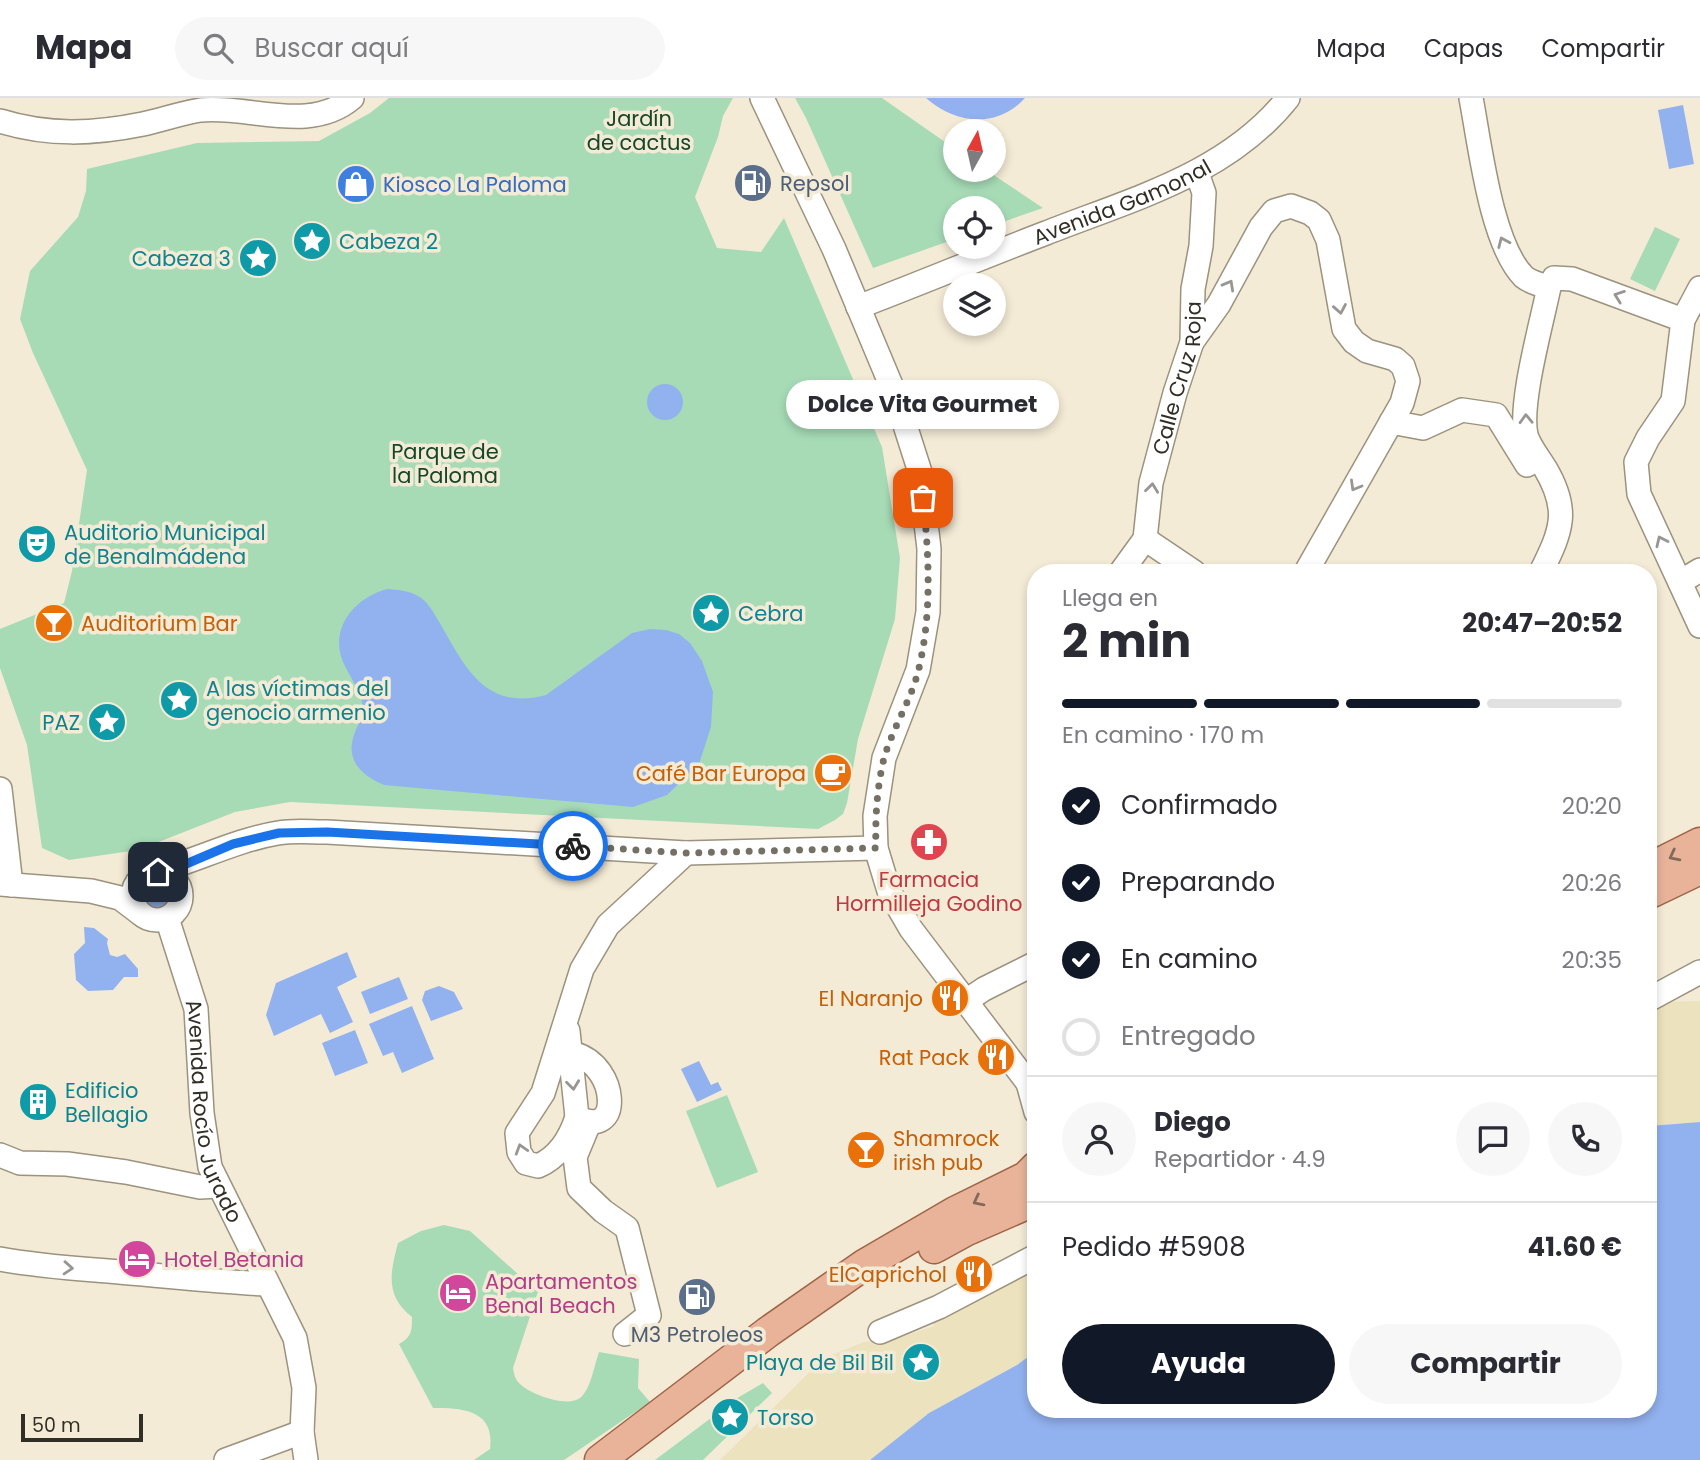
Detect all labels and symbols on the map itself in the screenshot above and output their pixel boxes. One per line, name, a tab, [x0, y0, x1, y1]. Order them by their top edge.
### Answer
park label: Jardín de cactus	[587, 104, 691, 157]
north arrow	[943, 119, 1006, 182]
street label: Avenida Gamonal	[1029, 152, 1216, 251]
fuel station icon: Repsol	[732, 162, 774, 204]
shop icon: Kiosco La Paloma	[335, 163, 377, 205]
place label: Repsol	[780, 169, 850, 198]
place label: Kiosco La Paloma	[383, 170, 567, 199]
place icon: Cabeza 2	[291, 220, 333, 262]
place label: Cabeza 2	[339, 227, 438, 256]
one-way arrow	[1497, 236, 1511, 249]
place icon: Cabeza 3	[237, 237, 279, 279]
place label: Cabeza 3	[132, 244, 231, 273]
one-way arrow	[1221, 280, 1234, 292]
one-way arrow	[1614, 290, 1626, 304]
street label: Calle Cruz Roja	[1145, 301, 1207, 458]
one-way arrow	[1332, 303, 1347, 315]
callout: Dolce Vita Gourmet	[786, 379, 1060, 428]
one-way arrow	[1518, 413, 1533, 424]
park label: Parque de la Paloma	[391, 437, 499, 490]
pin	[893, 468, 953, 528]
one-way arrow	[1350, 479, 1363, 492]
one-way arrow	[1144, 482, 1159, 494]
place label: Auditorio Municipal de Benalmádena	[64, 518, 266, 571]
theatre icon: Auditorio Municipal de Benalmádena	[16, 523, 58, 565]
one-way arrow	[1655, 536, 1669, 549]
place icon: Cebra	[690, 592, 732, 634]
place label: Cebra	[738, 599, 803, 628]
bar icon: Auditorium Bar	[33, 602, 75, 644]
place label: Auditorium Bar	[81, 609, 238, 638]
place label: A las víctimas del genocio armenio	[206, 674, 389, 727]
place icon: A las víctimas del genocio armenio	[158, 679, 200, 721]
place icon: PAZ	[86, 701, 128, 743]
place label: PAZ	[42, 708, 80, 737]
cafe icon: Café Bar Europa	[812, 752, 854, 794]
place label: Café Bar Europa	[636, 759, 806, 788]
courier	[538, 811, 608, 881]
pharmacy icon: Farmacia Hormilleja Godino	[908, 821, 950, 863]
pin	[128, 842, 188, 902]
one-way arrow	[1669, 848, 1681, 862]
place label: Farmacia Hormilleja Godino	[836, 865, 1022, 918]
restaurant icon: El Naranjo	[929, 977, 971, 1019]
place label: El Naranjo	[818, 984, 923, 1013]
street label: Avenida Rocío Jurado	[179, 995, 250, 1227]
restaurant icon: Rat Pack	[975, 1036, 1017, 1078]
place label: Rat Pack	[879, 1043, 969, 1072]
place label: Edificio Bellagio	[65, 1076, 148, 1129]
one-way arrow	[566, 1079, 581, 1091]
building icon: Edificio Bellagio	[17, 1081, 59, 1123]
place label: Shamrock irish pub	[893, 1124, 1000, 1177]
bar icon: Shamrock irish pub	[845, 1129, 887, 1171]
one-way arrow	[515, 1143, 529, 1155]
one-way arrow	[973, 1193, 985, 1207]
hotel icon: Hotel Betania	[116, 1238, 158, 1280]
place label: Hotel Betania	[164, 1245, 304, 1274]
restaurant icon: ElCaprichol	[953, 1253, 995, 1295]
place label: ElCaprichol	[829, 1260, 947, 1289]
one-way arrow	[62, 1261, 73, 1276]
place label: Apartamentos Benal Beach	[485, 1267, 637, 1320]
hotel icon: Apartamentos Benal Beach	[437, 1272, 479, 1314]
fuel station icon: M3 Petroleos	[676, 1276, 718, 1318]
place label: M3 Petroleos	[631, 1320, 763, 1349]
place icon: Playa de Bil Bil	[900, 1341, 942, 1383]
place label: Playa de Bil Bil	[746, 1348, 894, 1377]
place icon: Torso	[709, 1396, 751, 1438]
place label: Torso	[757, 1403, 814, 1432]
scale bar	[21, 1411, 144, 1443]

